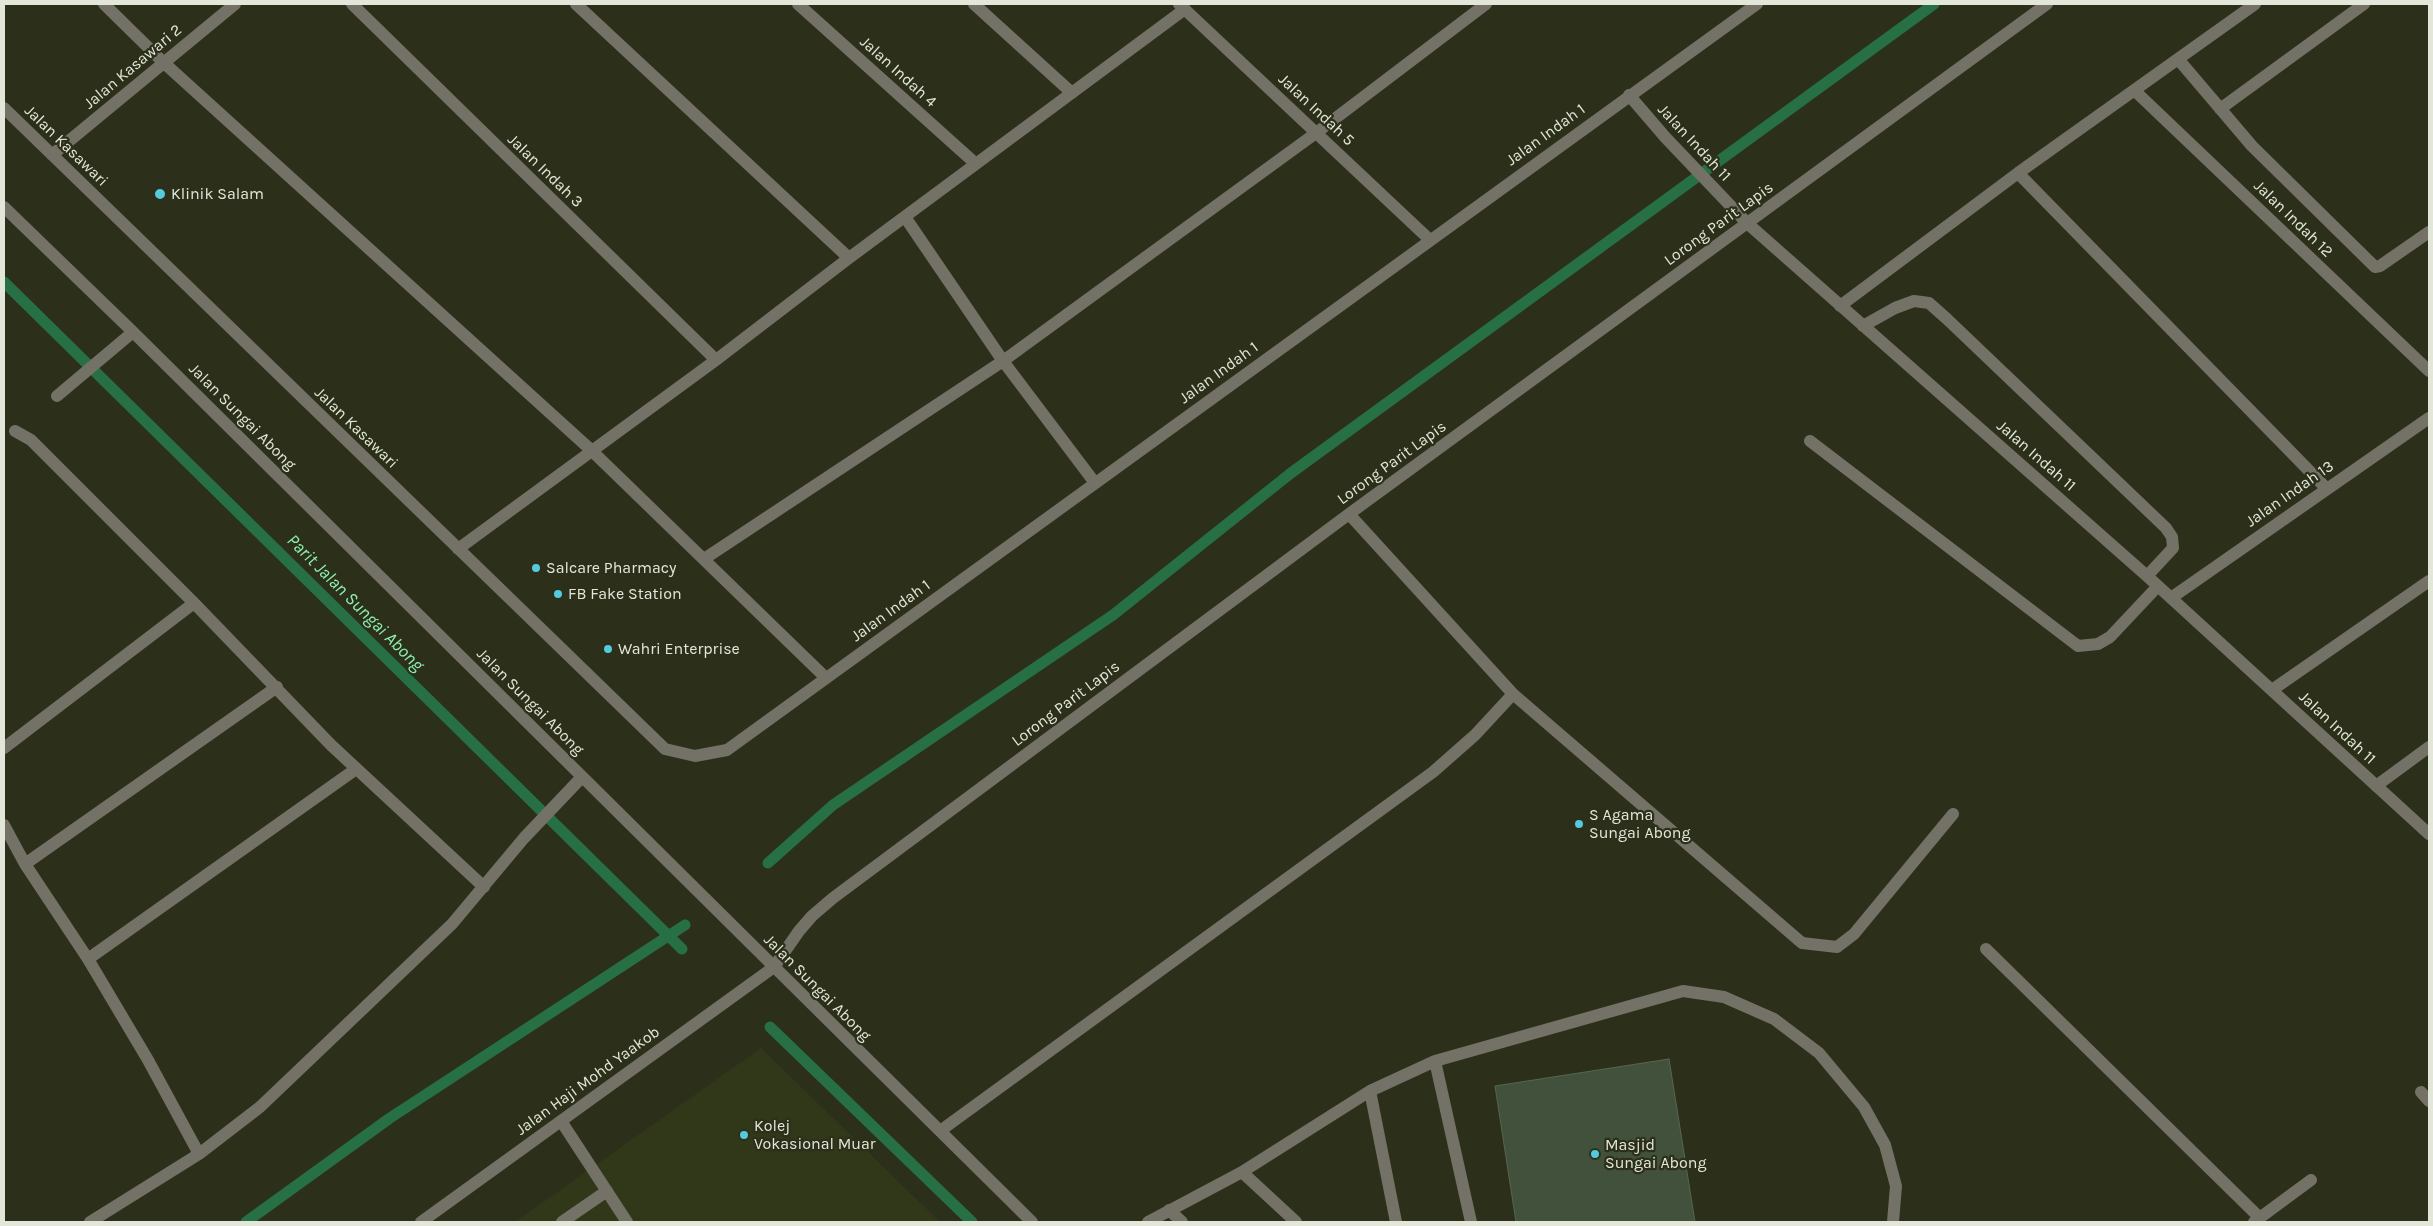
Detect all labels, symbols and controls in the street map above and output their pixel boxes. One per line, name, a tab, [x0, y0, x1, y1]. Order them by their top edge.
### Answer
street label: Jalan Kasawari 2	[80, 21, 186, 113]
street label: Jalan Indah 4	[856, 32, 940, 112]
street label: Jalan Indah 5	[1274, 70, 1358, 150]
street label: Jalan Indah 1	[1503, 100, 1589, 170]
street label: Jalan Indah 11	[1653, 100, 1735, 186]
street label: Jalan Kasawari	[20, 101, 112, 191]
street label: Jalan Indah 3	[503, 130, 587, 212]
street label: Jalan Indah 12	[2249, 177, 2337, 261]
street label: Lorong Parit Lapis	[1661, 178, 1777, 270]
place label: Klinik Salam	[171, 184, 264, 204]
marker: Klinik Salam	[153, 187, 167, 201]
street label: Jalan Indah 1	[1176, 338, 1262, 408]
street label: Jalan Sungai Abong	[184, 359, 300, 475]
street label: Jalan Kasawari	[310, 383, 402, 473]
street label: Jalan Indah 11	[1993, 416, 2079, 496]
street label: Lorong Parit Lapis	[1334, 417, 1450, 509]
street label: Jalan Indah 13	[2242, 457, 2338, 531]
water label: Parit Jalan Sungai Abong	[282, 530, 428, 676]
place label: Salcare Pharmacy	[546, 558, 676, 578]
marker: Salcare Pharmacy	[530, 562, 542, 574]
street label: Jalan Indah 1	[848, 576, 934, 646]
place label: FB Fake Station	[568, 584, 682, 604]
marker: FB Fake Station	[552, 588, 564, 600]
place label: Wahri Enterprise	[618, 639, 740, 659]
marker: Wahri Enterprise	[602, 643, 614, 655]
street label: Jalan Sungai Abong	[472, 644, 588, 760]
street label: Lorong Parit Lapis	[1008, 657, 1124, 751]
street label: Jalan Indah 11	[2294, 687, 2380, 769]
place label: S Agama Sungai Abong	[1589, 805, 1691, 843]
marker: S Agama Sungai Abong	[1573, 818, 1585, 830]
street label: Jalan Sungai Abong	[759, 930, 875, 1046]
street label: Jalan Haji Mohd Yaakob	[512, 1022, 664, 1140]
place label: Kolej Vokasional Muar	[754, 1116, 876, 1154]
marker: Kolej Vokasional Muar	[738, 1129, 750, 1141]
place label: Masjid Sungai Abong	[1605, 1135, 1707, 1173]
marker: Masjid Sungai Abong	[1589, 1148, 1601, 1160]

